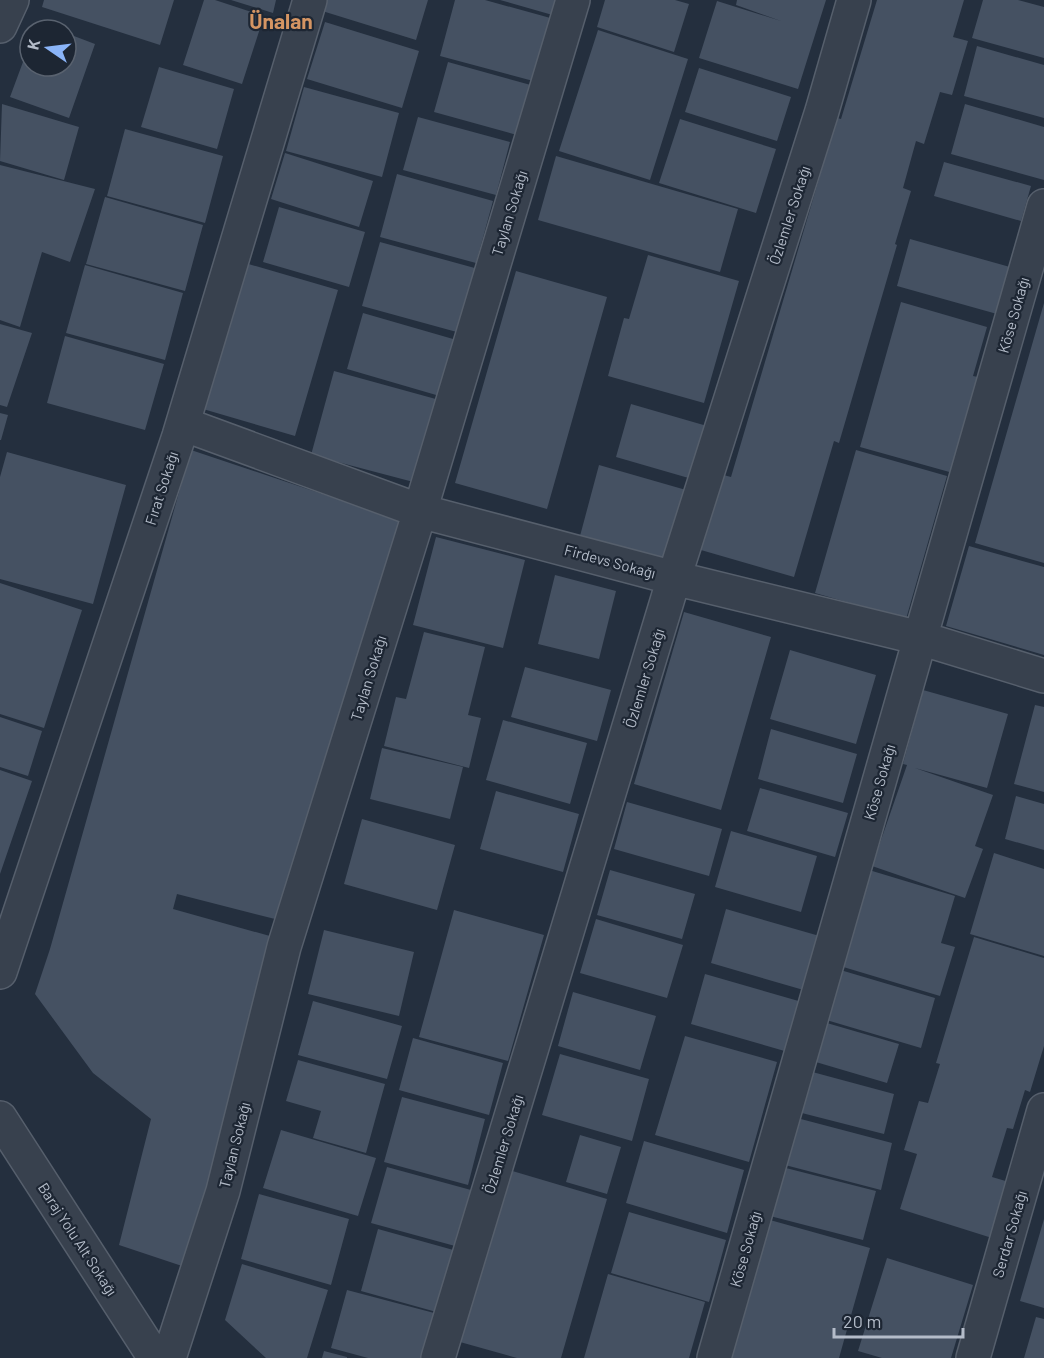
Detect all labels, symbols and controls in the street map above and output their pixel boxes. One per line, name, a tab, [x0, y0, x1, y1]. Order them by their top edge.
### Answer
district label: Ünalan	[249, 8, 313, 33]
north arrow	[18, 18, 78, 78]
text: K	[23, 37, 43, 51]
street label: Özlemler Sokağı	[765, 163, 813, 267]
street label: Taylan Sokağı	[487, 168, 531, 258]
street label: Köse Sokağı	[994, 275, 1032, 355]
street label: Fırat Sokağı	[141, 449, 181, 527]
street label: Firdevs Sokağı	[562, 540, 658, 582]
street label: Özlemler Sokağı	[620, 626, 668, 730]
street label: Taylan Sokağı	[346, 633, 390, 723]
street label: Köse Sokağı	[860, 742, 898, 822]
street label: Özlemler Sokağı	[479, 1092, 527, 1196]
street label: Taylan Sokağı	[215, 1100, 253, 1190]
street label: Baraj Yolu Alt Sokağı	[35, 1179, 121, 1299]
street label: Serdar Sokağı	[988, 1188, 1030, 1280]
street label: Köse Sokağı	[726, 1209, 764, 1289]
scale bar	[834, 1301, 963, 1339]
text: 20 m	[843, 1310, 881, 1332]

